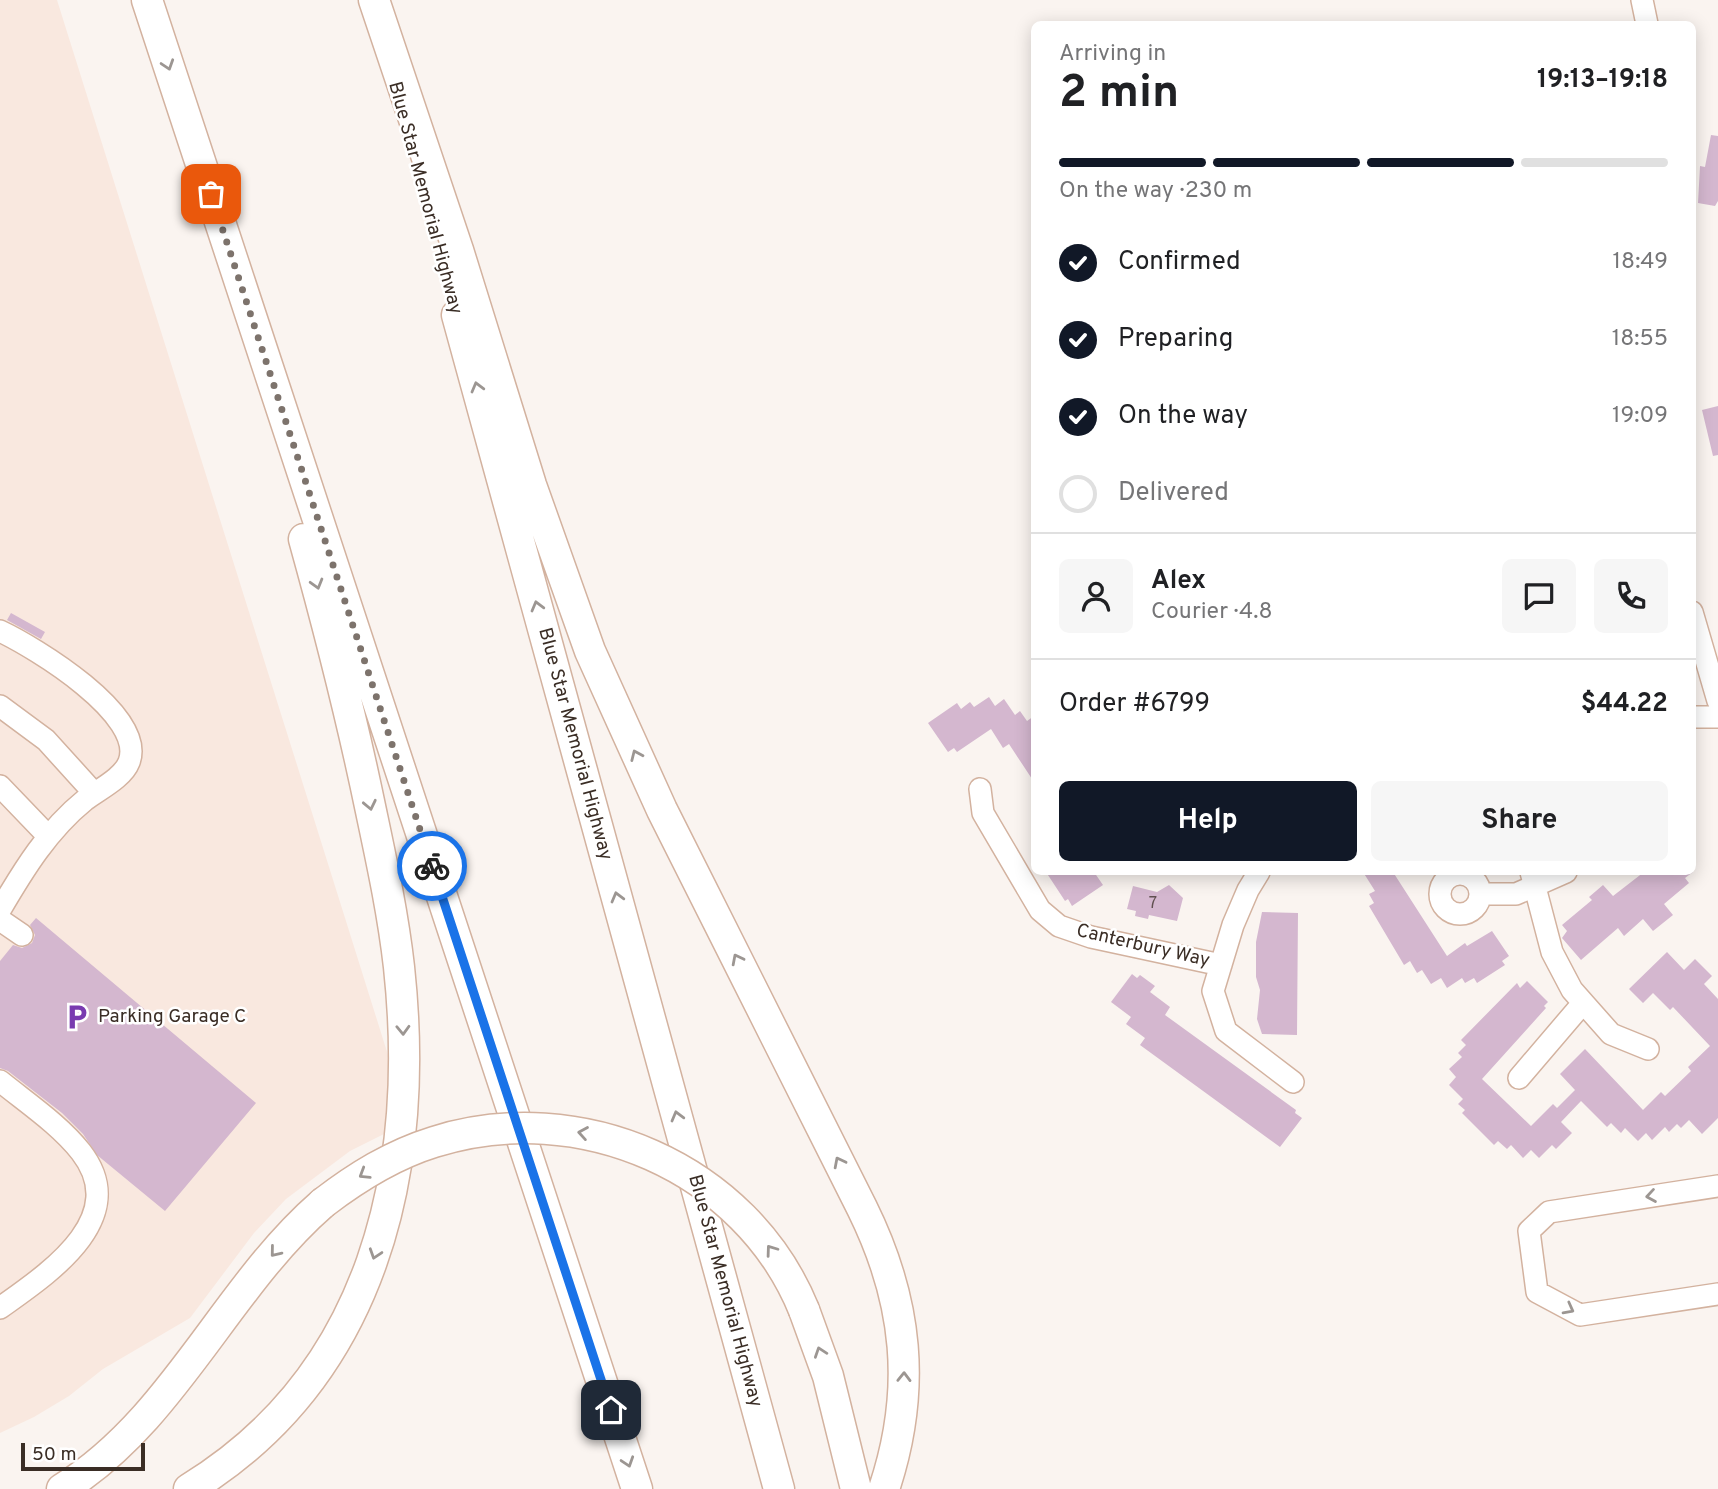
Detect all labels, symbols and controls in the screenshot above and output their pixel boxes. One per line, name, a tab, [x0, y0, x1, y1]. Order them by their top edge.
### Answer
text: Arriving in	[1059, 40, 1166, 69]
one-way arrow	[160, 58, 174, 70]
text: 19:13–19:18	[1537, 64, 1668, 97]
text: 2 min	[1059, 65, 1179, 124]
street label: Blue Star Memorial Highway	[382, 79, 468, 317]
pin	[181, 164, 241, 224]
icon: bag	[192, 175, 230, 213]
text: On the way · 230 m	[1059, 177, 1252, 206]
icon: check	[1059, 244, 1097, 282]
text: Confirmed	[1118, 246, 1241, 279]
text: 18:49	[1613, 248, 1668, 277]
icon: check	[1059, 321, 1097, 359]
text: Preparing	[1118, 323, 1233, 356]
text: 18:55	[1612, 325, 1668, 354]
one-way arrow	[471, 381, 485, 393]
icon: check	[1059, 398, 1097, 436]
text: On the way	[1118, 400, 1248, 433]
text: 19:09	[1612, 402, 1668, 431]
text: Delivered	[1118, 477, 1229, 510]
button: person	[1059, 559, 1133, 633]
button: chat	[1502, 559, 1576, 633]
button: phone	[1594, 559, 1668, 633]
text: Alex	[1151, 565, 1206, 598]
one-way arrow	[308, 578, 323, 590]
text: Courier · 4.8	[1151, 598, 1272, 627]
one-way arrow	[531, 601, 546, 613]
street label: Blue Star Memorial Highway	[532, 625, 618, 863]
text: Order #6799	[1059, 688, 1210, 721]
text: $44.22	[1581, 688, 1668, 721]
one-way arrow	[630, 750, 644, 762]
button: Help	[1059, 781, 1357, 861]
button: Share	[1371, 781, 1668, 861]
one-way arrow	[362, 799, 377, 811]
courier	[397, 831, 467, 901]
icon: bike	[413, 847, 451, 885]
one-way arrow	[611, 891, 625, 903]
house number: 7	[1149, 894, 1157, 914]
street label: Canterbury Way	[1074, 919, 1212, 973]
one-way arrow	[731, 954, 745, 966]
parking icon: Parking Garage C	[62, 1002, 92, 1032]
place label: Parking Garage C	[98, 1005, 246, 1029]
one-way arrow	[396, 1025, 411, 1036]
one-way arrow	[671, 1110, 685, 1122]
one-way arrow	[577, 1126, 589, 1141]
one-way arrow	[833, 1157, 847, 1169]
one-way arrow	[359, 1165, 372, 1178]
street label: Blue Star Memorial Highway	[682, 1172, 768, 1410]
one-way arrow	[1645, 1189, 1656, 1204]
one-way arrow	[271, 1244, 284, 1256]
one-way arrow	[767, 1245, 780, 1258]
one-way arrow	[369, 1248, 384, 1260]
one-way arrow	[1562, 1301, 1574, 1314]
one-way arrow	[814, 1346, 828, 1358]
one-way arrow	[896, 1371, 912, 1382]
pin	[581, 1380, 641, 1440]
icon: home	[592, 1391, 630, 1429]
scale bar	[21, 1440, 145, 1472]
text: 50 m	[32, 1443, 77, 1467]
one-way arrow	[620, 1456, 635, 1468]

